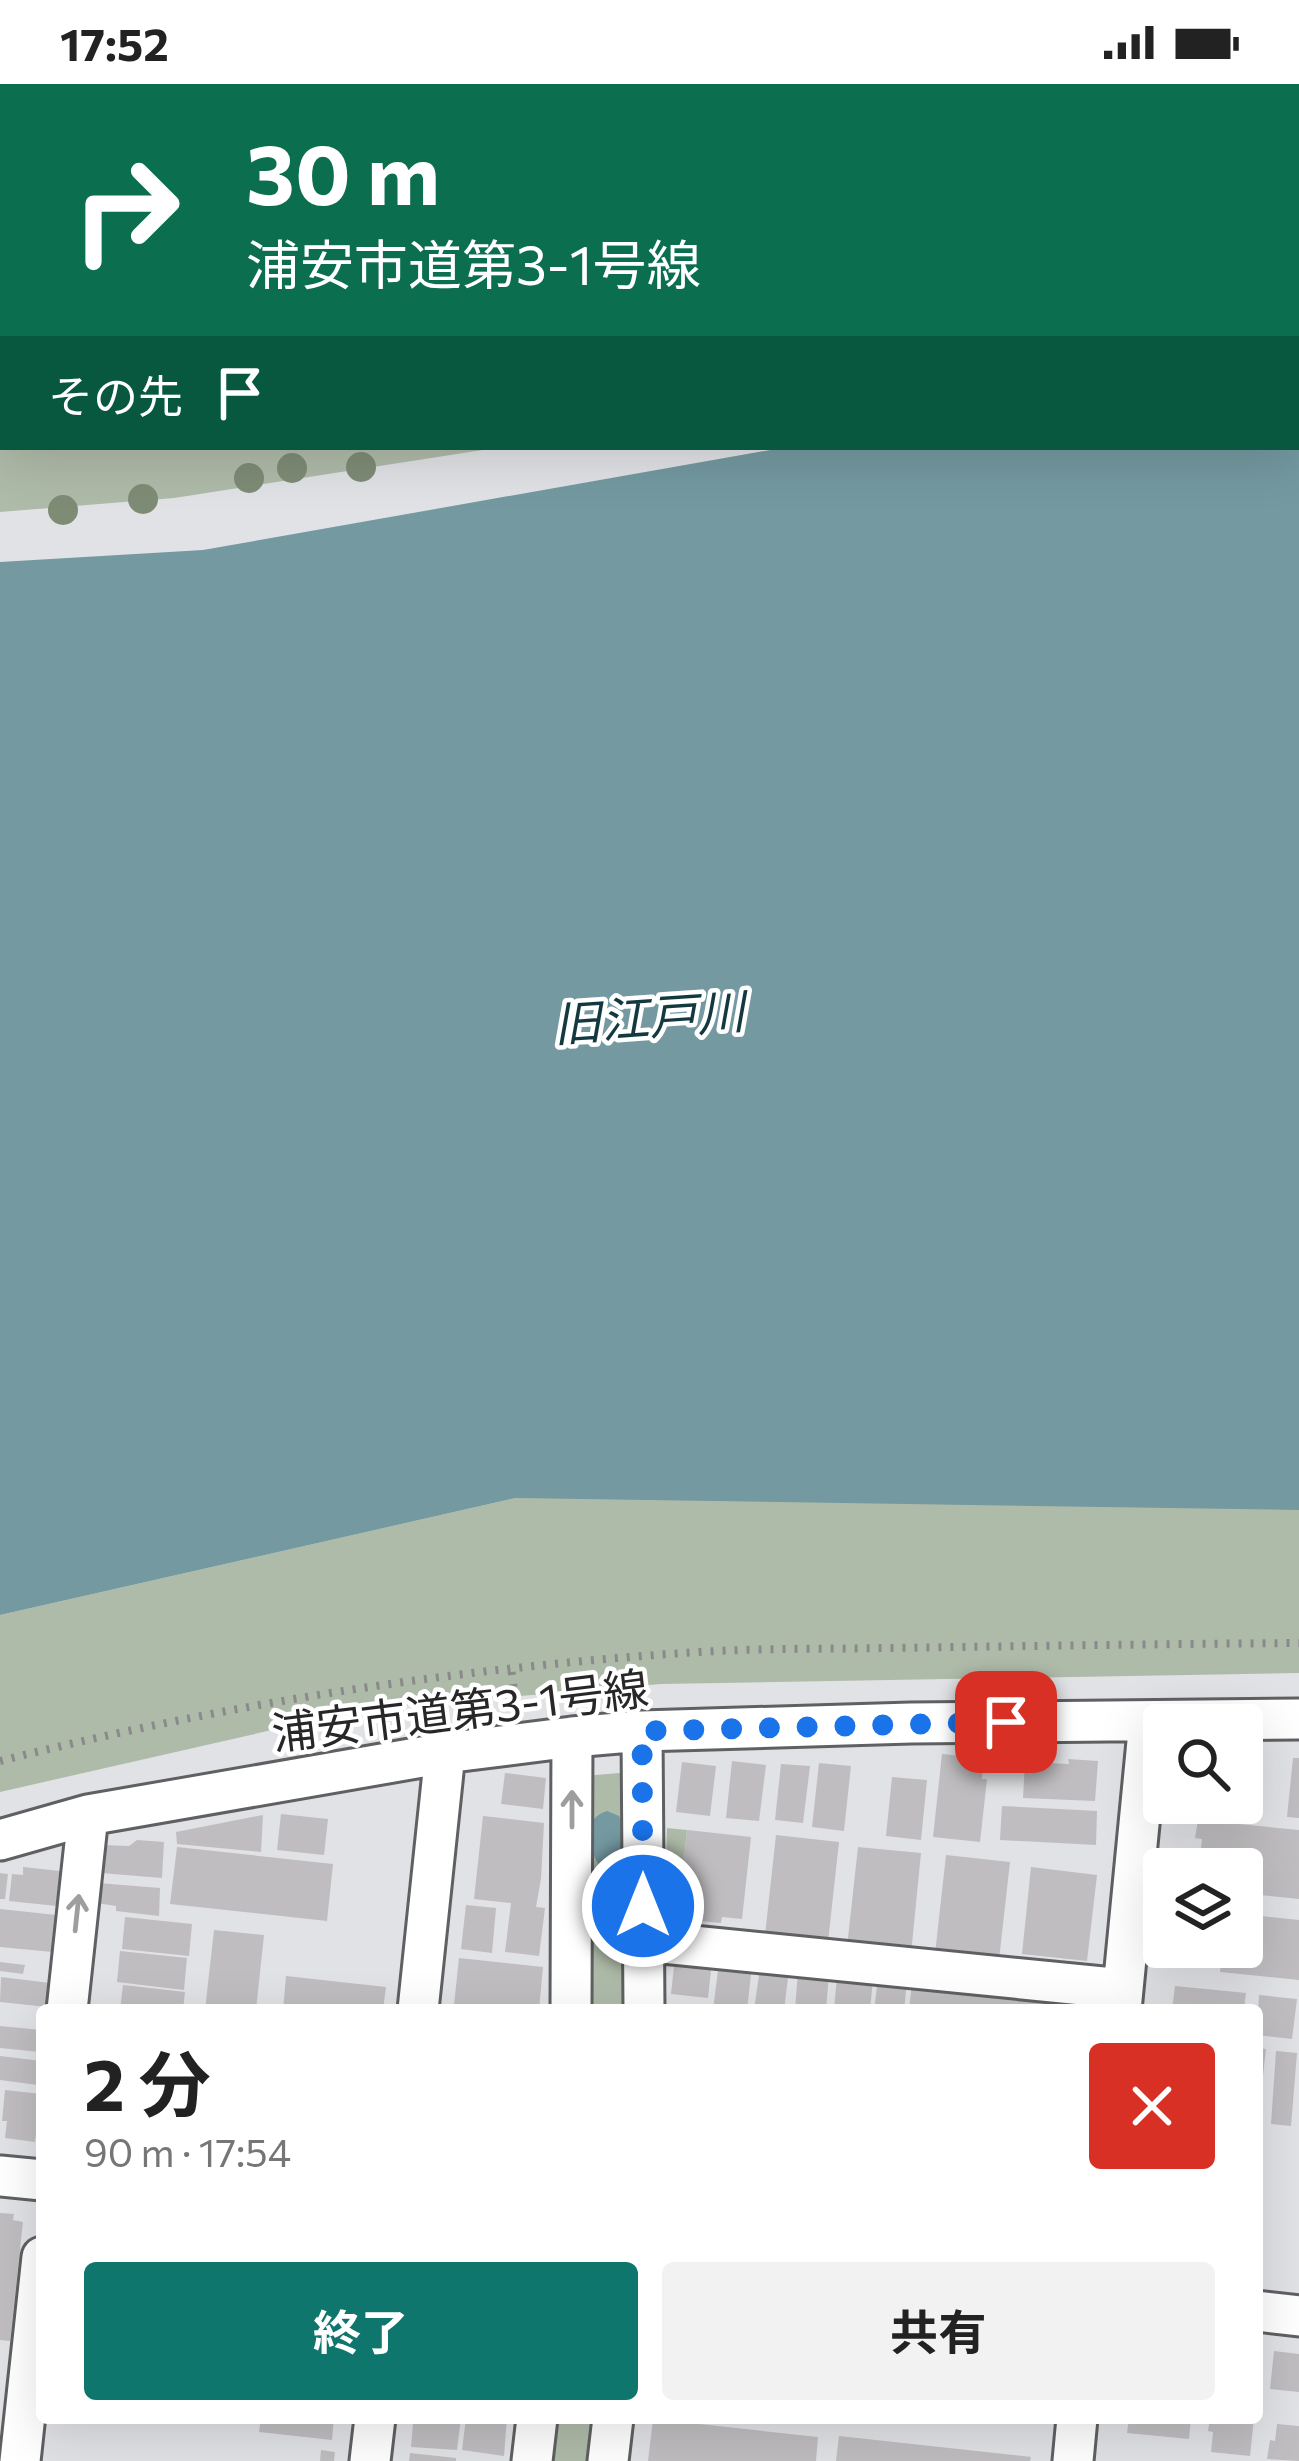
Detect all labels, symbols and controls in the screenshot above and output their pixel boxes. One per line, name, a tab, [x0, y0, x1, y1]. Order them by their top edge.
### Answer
text: 17:52	[60, 15, 169, 70]
text: 30 m	[246, 120, 440, 222]
icon: right	[48, 132, 204, 288]
text: 浦安市道第3-1号線	[246, 230, 701, 296]
icon: arrive	[207, 360, 273, 426]
text: その先	[48, 367, 183, 422]
water label: 旧江戸川	[551, 979, 752, 1052]
street label: 浦安市道第3-1号線	[268, 1658, 651, 1759]
pin	[955, 1671, 1057, 1773]
icon: arrive	[973, 1689, 1039, 1755]
map controls	[1143, 1704, 1263, 1968]
button: search	[1143, 1704, 1263, 1824]
one-way arrow	[561, 1790, 583, 1829]
position arrow	[580, 1843, 706, 1969]
button: layers	[1143, 1848, 1263, 1968]
one-way arrow	[67, 1894, 89, 1933]
text: 2 分	[84, 2038, 211, 2126]
button: close	[1089, 2043, 1215, 2169]
text: 90 m · 17:54	[84, 2127, 291, 2175]
button: 終了	[84, 2262, 638, 2400]
button: 共有	[662, 2262, 1215, 2400]

